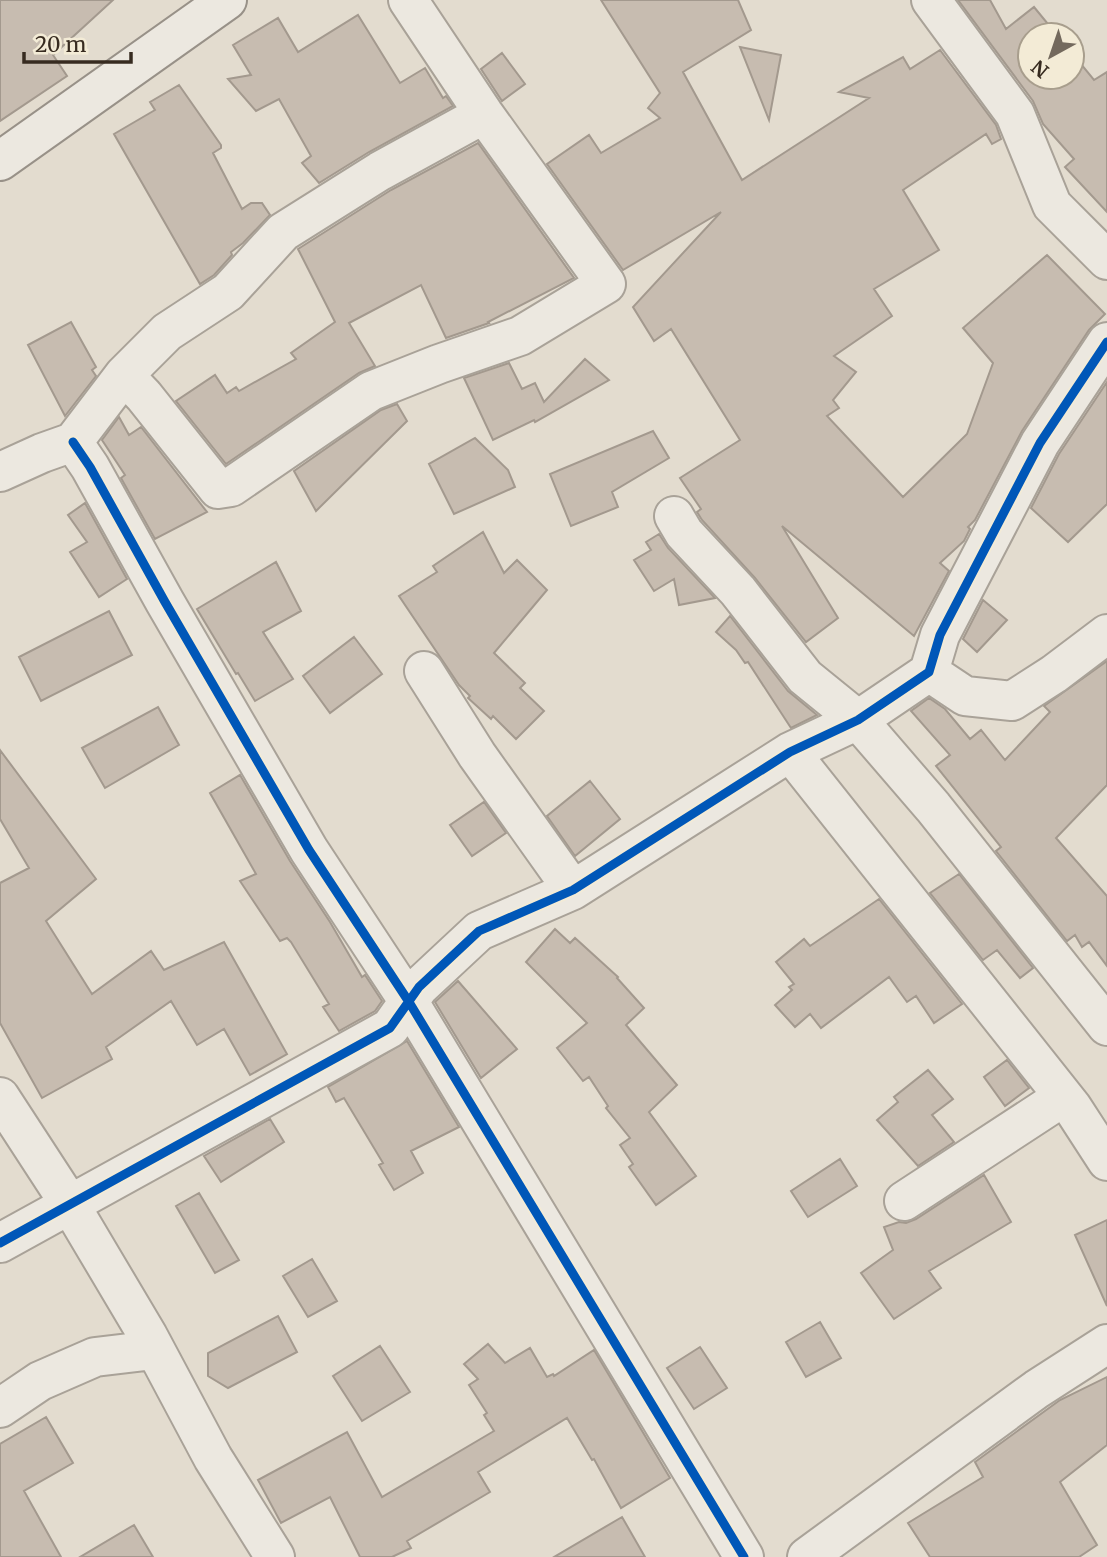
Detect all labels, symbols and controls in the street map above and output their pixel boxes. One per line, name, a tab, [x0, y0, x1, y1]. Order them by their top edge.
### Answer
scale bar	[24, 21, 131, 65]
north arrow	[1016, 21, 1086, 91]
text: 20 m	[35, 31, 87, 58]
text: N	[1027, 55, 1054, 83]

